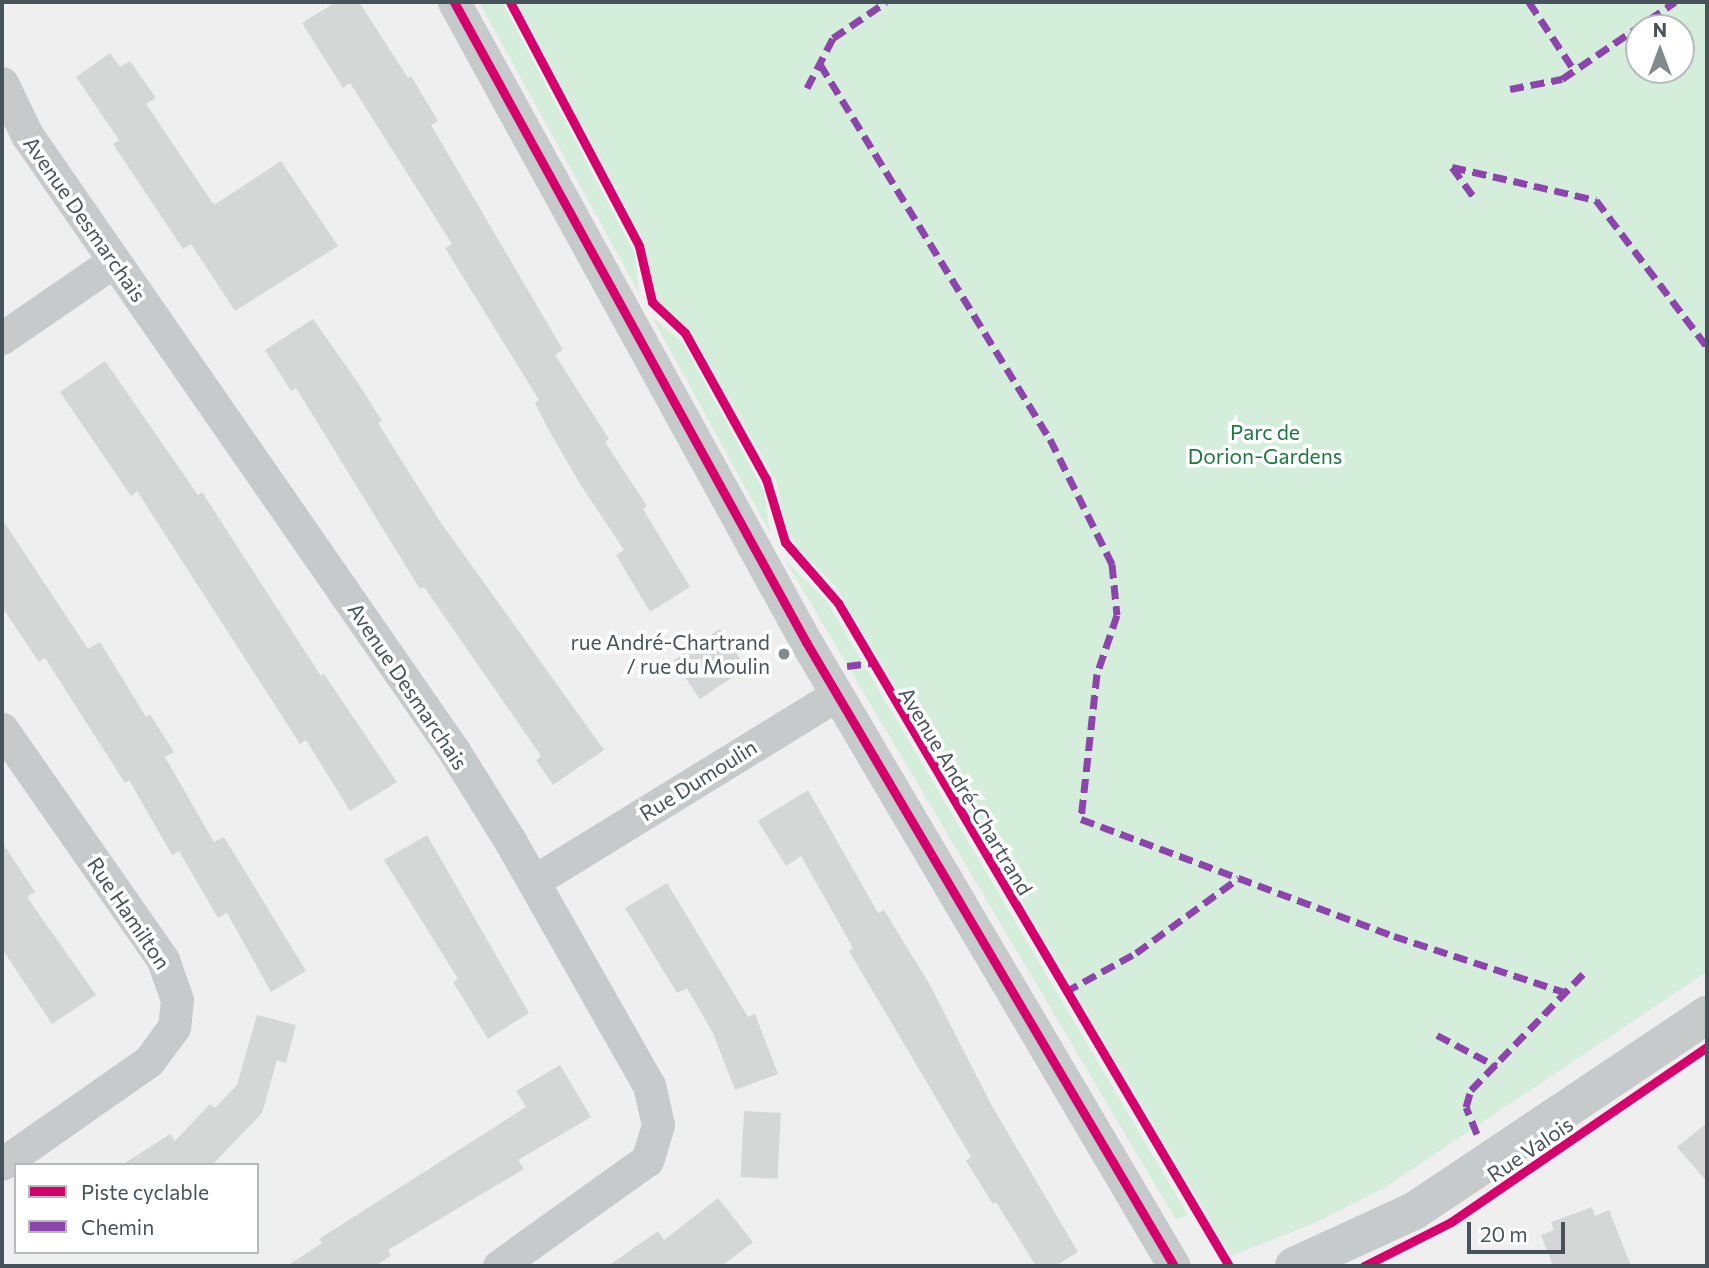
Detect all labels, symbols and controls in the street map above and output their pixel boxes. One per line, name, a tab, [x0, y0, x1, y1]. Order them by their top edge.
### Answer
north arrow	[1625, 14, 1695, 84]
text: N	[1653, 18, 1667, 41]
street label: Avenue Desmarchais	[19, 132, 151, 306]
park label: Parc de Dorion-Gardens	[1188, 419, 1342, 469]
street label: Avenue Desmarchais	[343, 598, 473, 774]
place label: rue André-Chartrand / rue du Moulin	[570, 629, 770, 679]
marker: rue André-Chartrand / rue du Moulin	[776, 646, 792, 662]
street label: Avenue André-Chartrand	[894, 682, 1038, 900]
street label: Rue Dumoulin	[635, 734, 761, 826]
street label: Rue Hamilton	[82, 852, 176, 974]
street label: Rue Valois	[1482, 1111, 1578, 1187]
legend	[14, 1163, 259, 1254]
text: Piste cyclable	[81, 1179, 209, 1204]
scale bar	[1471, 1208, 1569, 1252]
text: Chemin	[81, 1214, 154, 1239]
text: 20 m	[1480, 1221, 1528, 1246]

